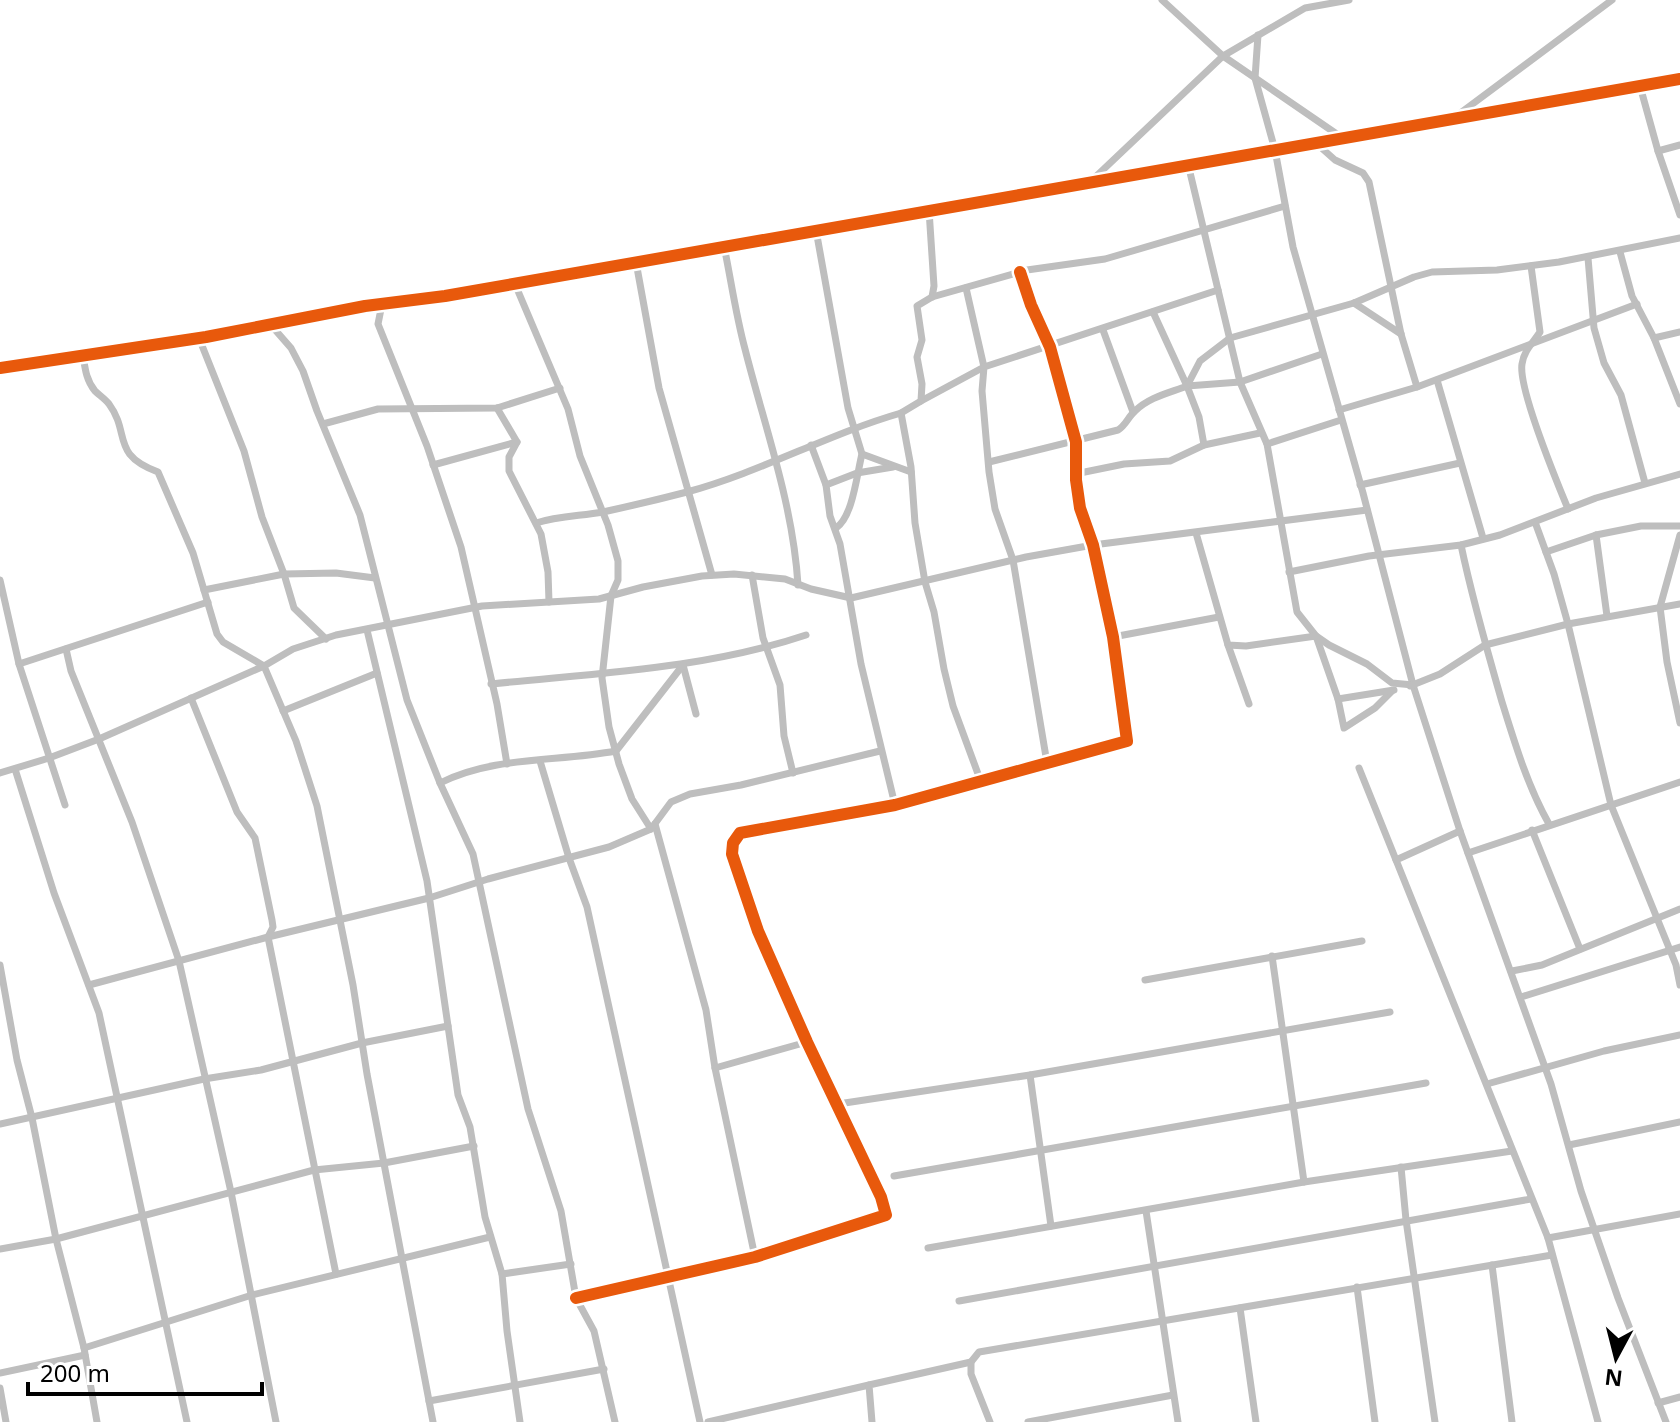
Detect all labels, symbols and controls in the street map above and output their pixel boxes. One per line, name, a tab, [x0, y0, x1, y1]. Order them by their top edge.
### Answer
north arrow	[1576, 1318, 1656, 1398]
scale bar	[28, 1346, 262, 1396]
text: 200 m	[40, 1356, 110, 1389]
text: N	[1603, 1363, 1624, 1395]

